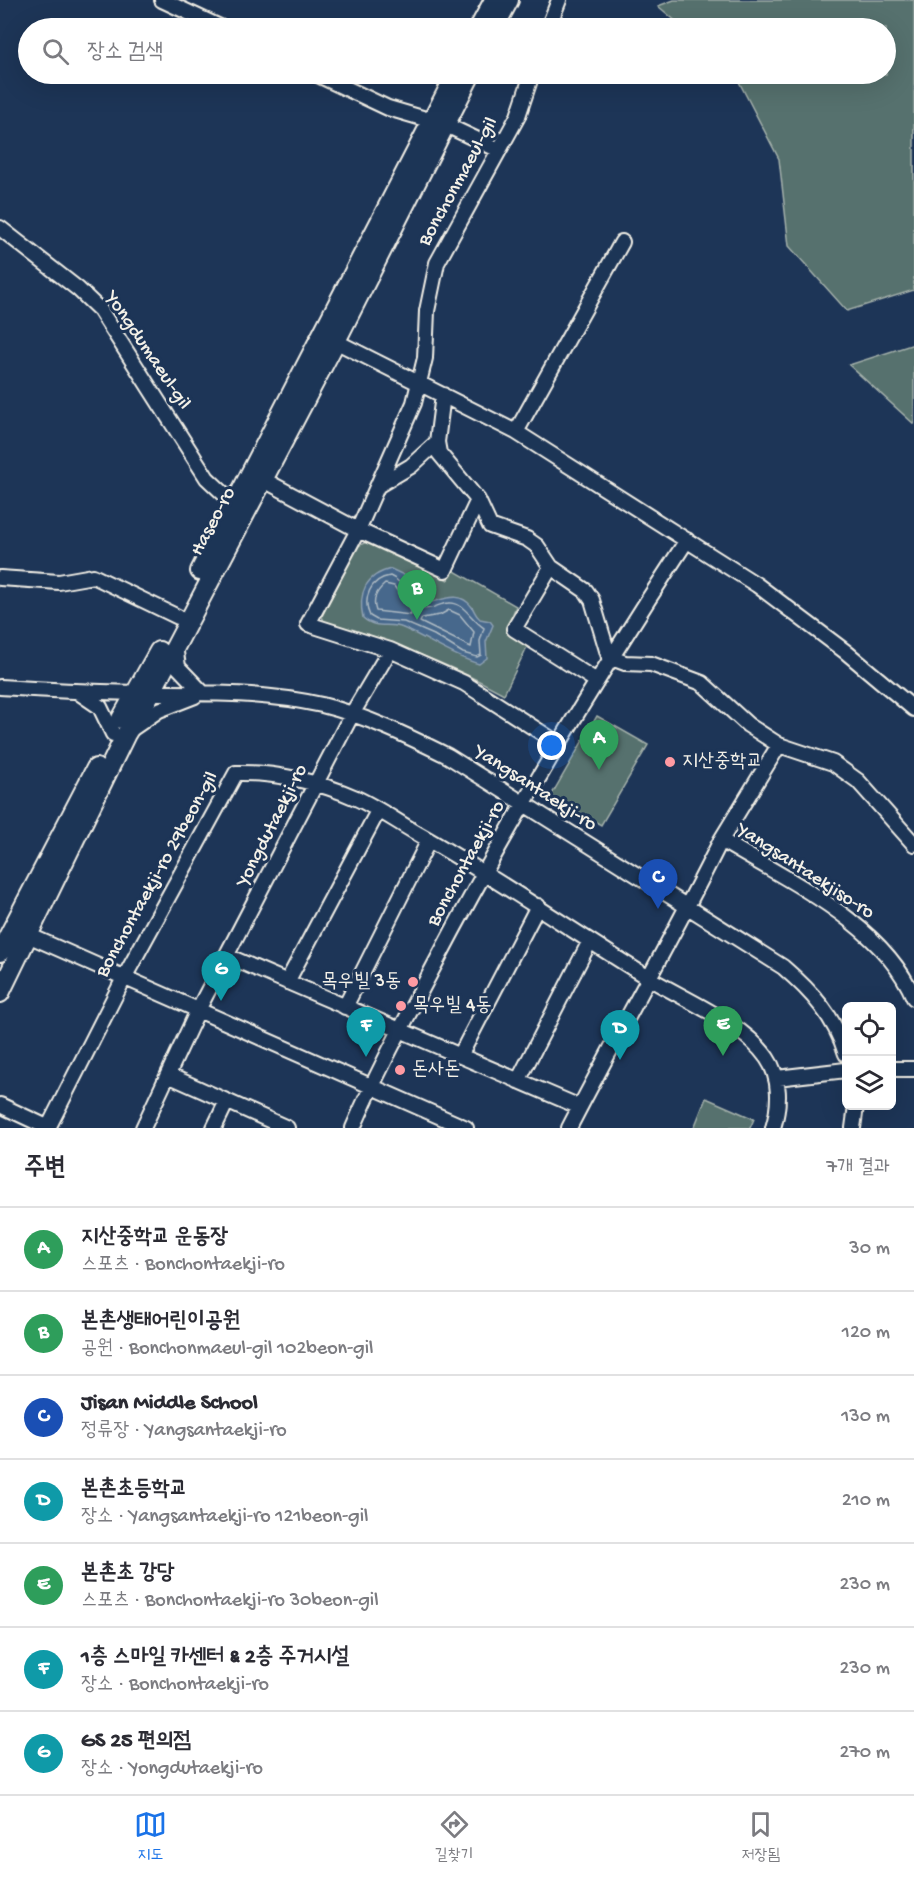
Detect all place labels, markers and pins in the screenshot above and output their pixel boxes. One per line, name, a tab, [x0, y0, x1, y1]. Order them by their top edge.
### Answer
pin: B	[398, 570, 436, 620]
pin: A	[580, 720, 618, 770]
place label: 지산중학교	[682, 751, 762, 774]
marker: 지산중학교	[663, 755, 677, 769]
pin: C	[638, 860, 678, 909]
pin: G	[202, 952, 240, 1001]
place label: 목우빌 3동	[322, 971, 401, 994]
marker: 목우빌 3동	[406, 975, 420, 989]
place label: 목우빌 4동	[413, 995, 492, 1018]
marker: 목우빌 4동	[394, 999, 408, 1013]
pin: E	[704, 1006, 742, 1056]
pin: F	[346, 1008, 386, 1057]
pin: D	[600, 1010, 640, 1060]
place label: 돈사돈	[412, 1059, 460, 1082]
marker: 돈사돈	[393, 1063, 407, 1077]

